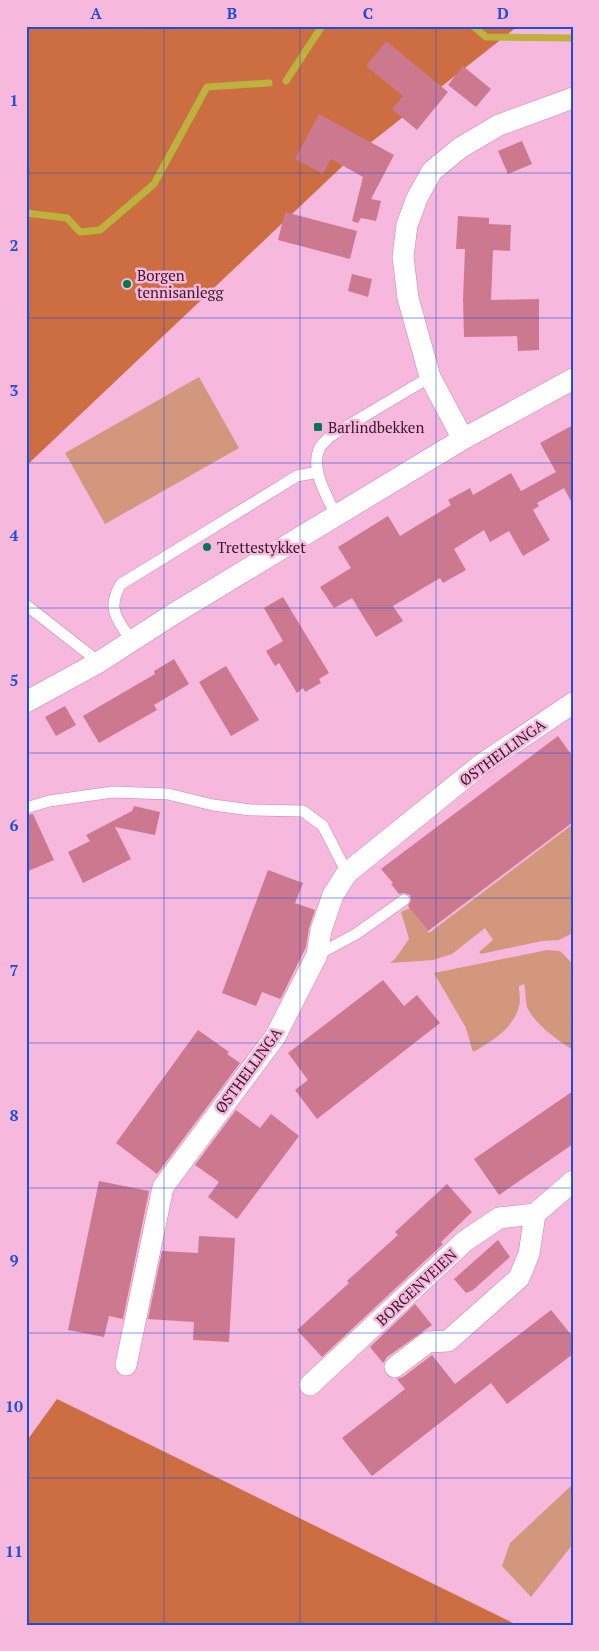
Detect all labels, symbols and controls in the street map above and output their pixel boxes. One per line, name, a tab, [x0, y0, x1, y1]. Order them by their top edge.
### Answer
text: A	[90, 2, 102, 24]
text: B	[227, 2, 237, 24]
text: C	[363, 2, 373, 24]
text: D	[497, 2, 509, 24]
text: 1	[9, 89, 19, 111]
text: 2	[9, 234, 19, 256]
place label: Borgen tennisanlegg	[137, 265, 224, 302]
marker: Borgen tennisanlegg	[121, 278, 133, 290]
text: 3	[9, 379, 19, 401]
place label: Barlindbekken	[328, 417, 424, 437]
marker: Barlindbekken	[312, 421, 324, 433]
text: 4	[9, 524, 19, 546]
place label: Trettestykket	[217, 537, 306, 557]
marker: Trettestykket	[201, 541, 213, 553]
text: 5	[9, 669, 19, 691]
street label: ØSTHELLINGA	[455, 714, 549, 790]
text: 6	[9, 814, 19, 836]
text: 7	[9, 959, 19, 981]
street label: ØSTHELLINGA	[210, 1023, 286, 1117]
text: 8	[9, 1104, 19, 1126]
street label: BORGENVEIEN	[371, 1244, 461, 1330]
text: 9	[9, 1249, 19, 1271]
text: 10	[5, 1395, 23, 1417]
text: 11	[5, 1540, 23, 1562]

